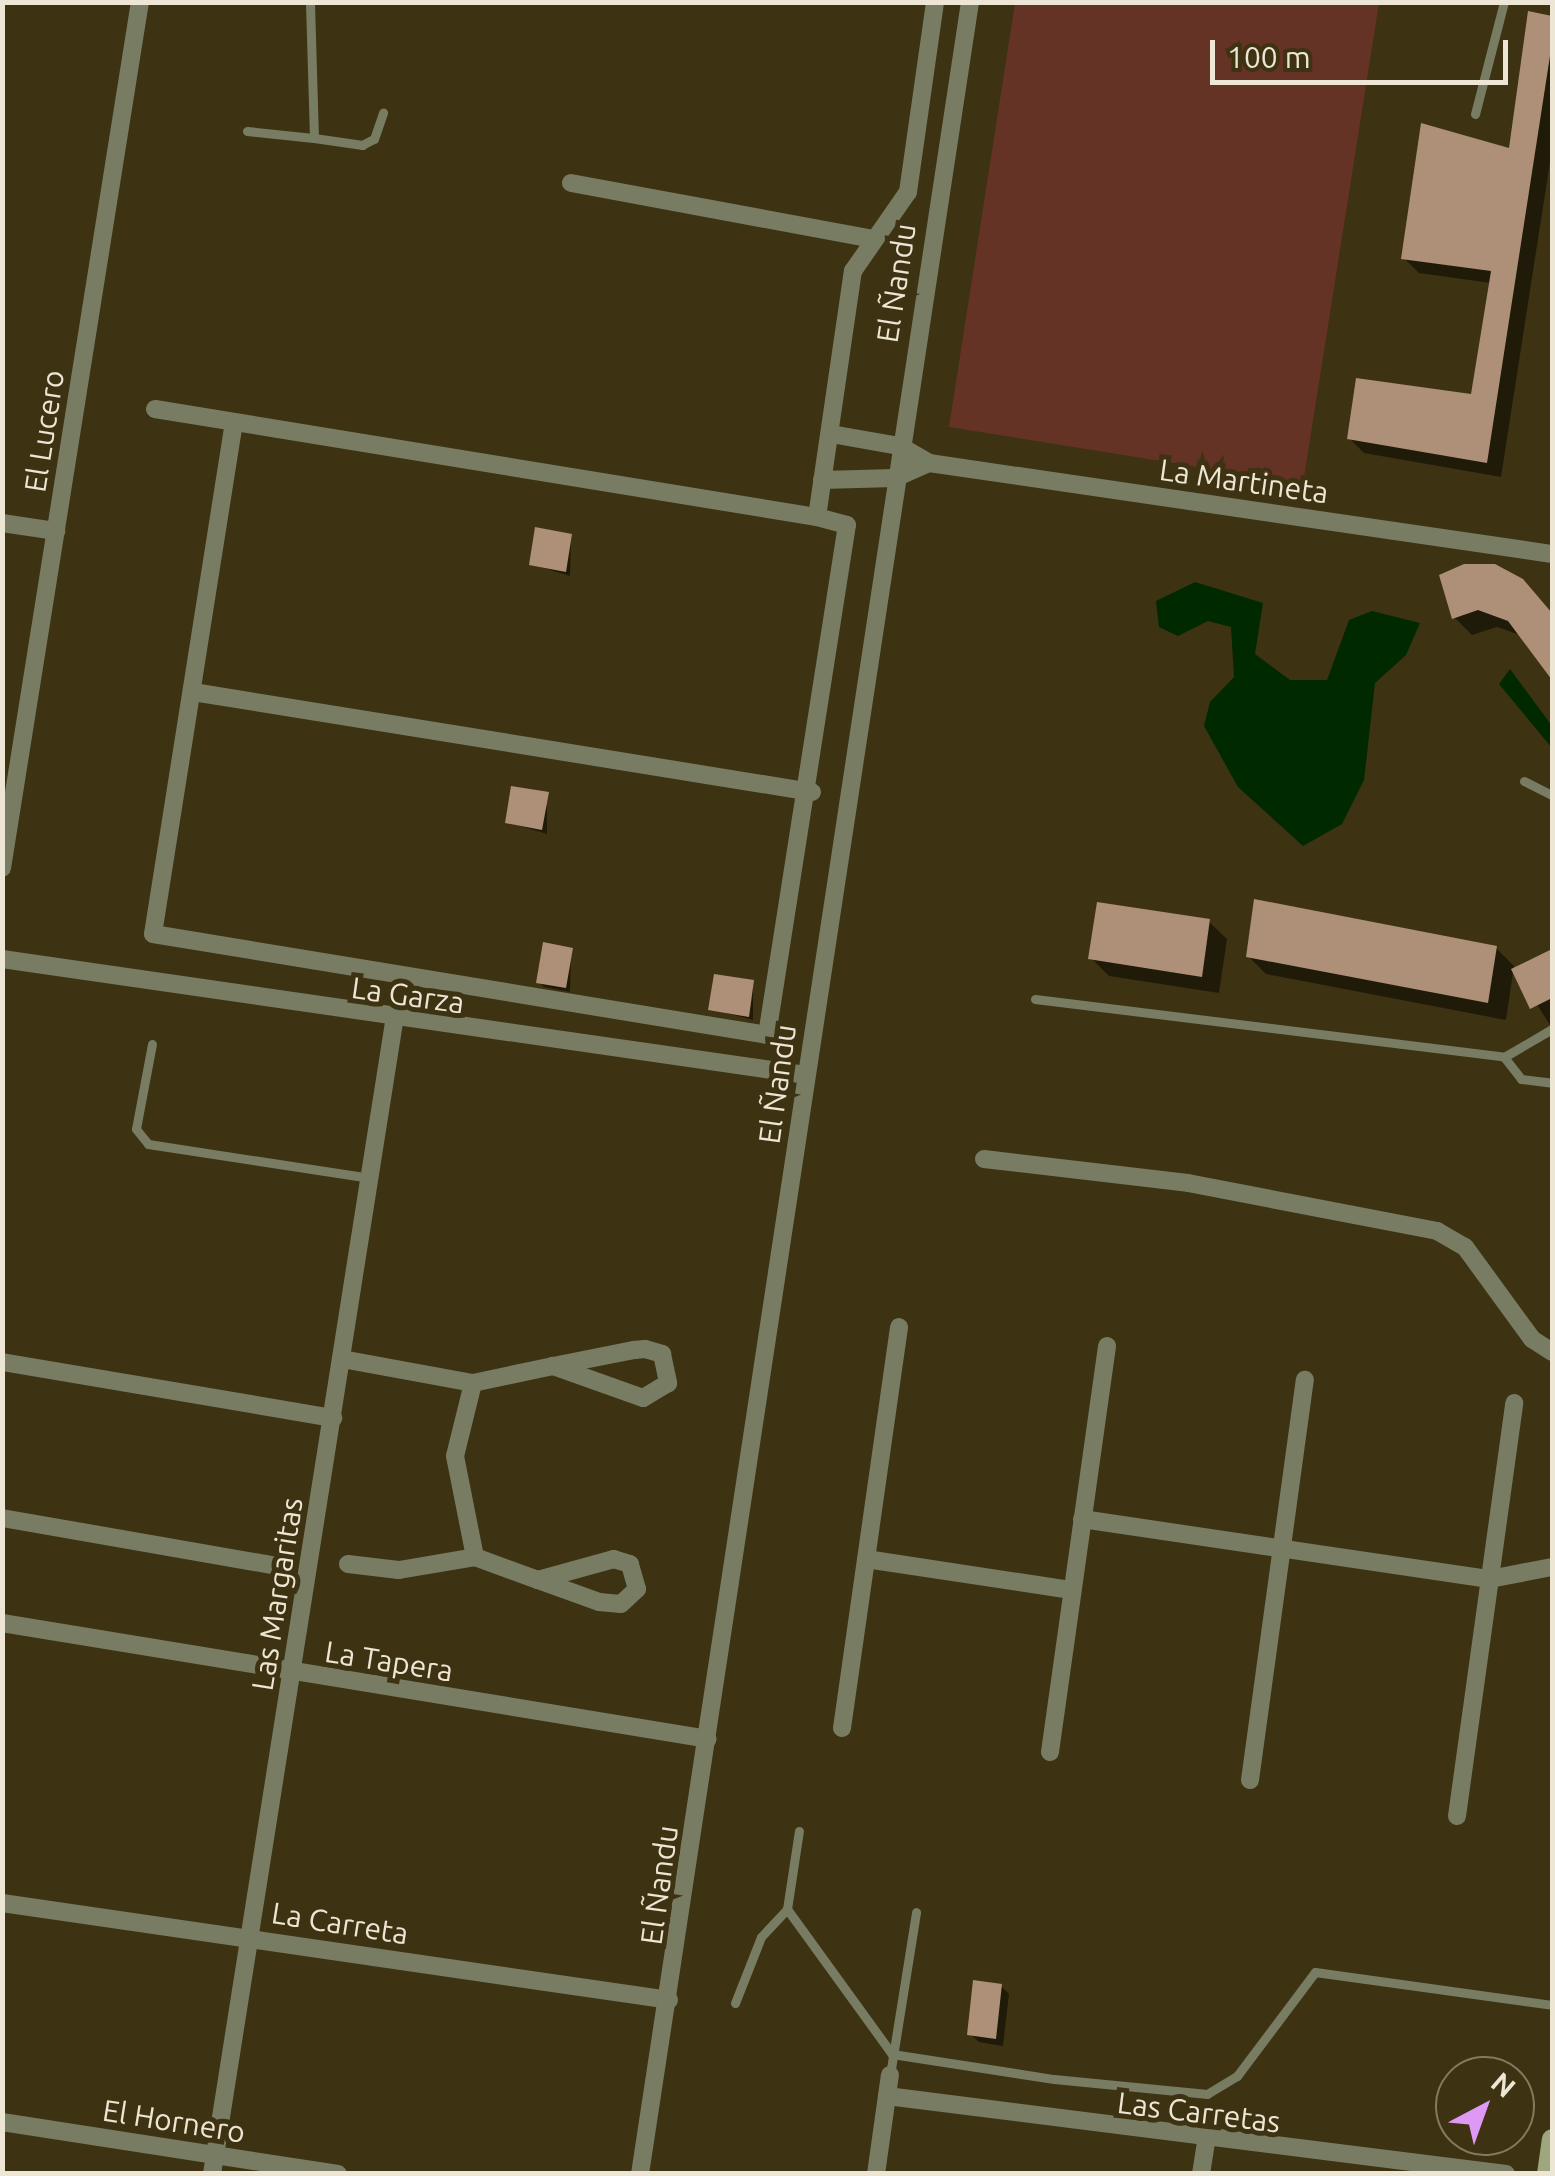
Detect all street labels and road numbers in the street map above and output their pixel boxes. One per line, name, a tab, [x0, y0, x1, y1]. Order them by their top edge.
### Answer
street label: El Ñandu	[869, 221, 923, 345]
street label: El Lucero	[17, 367, 71, 495]
street label: La Martineta	[1157, 451, 1331, 511]
street label: La Garza	[349, 969, 467, 1021]
street label: El Ñandu	[751, 1022, 803, 1146]
street label: Las Margaritas	[244, 1495, 310, 1693]
street label: La Tapera	[322, 1633, 456, 1689]
street label: El Ñandu	[633, 1823, 685, 1947]
street label: La Carreta	[269, 1894, 411, 1952]
street label: Las Carretas	[1115, 2084, 1283, 2140]
street label: El Hornero	[100, 2092, 248, 2150]

